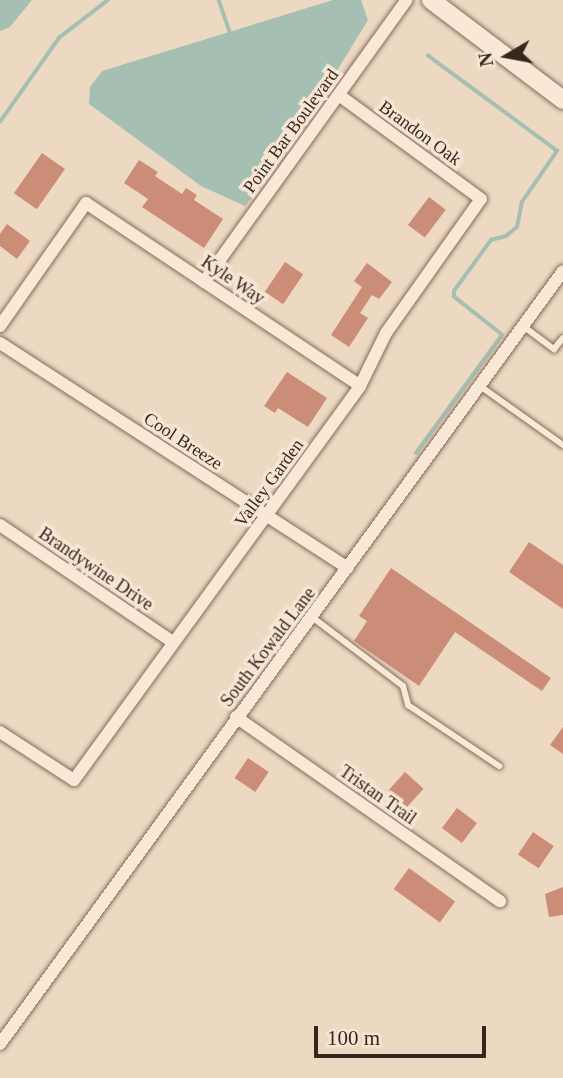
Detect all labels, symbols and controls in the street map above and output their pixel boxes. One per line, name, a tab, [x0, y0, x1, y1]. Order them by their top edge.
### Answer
north arrow	[472, 21, 542, 91]
text: N	[474, 51, 497, 68]
street label: Point Bar Boulevard	[239, 65, 343, 197]
street label: Brandon Oak	[375, 96, 465, 170]
street label: Kyle Way	[197, 251, 269, 309]
street label: Cool Breeze	[140, 408, 226, 474]
street label: Valley Garden	[230, 435, 308, 531]
street label: Brandywine Drive	[35, 523, 157, 615]
street label: South Kowald Lane	[216, 583, 320, 711]
street label: Tristan Trail	[335, 761, 421, 829]
scale bar	[318, 1012, 490, 1056]
text: 100 m	[327, 1026, 380, 1050]

